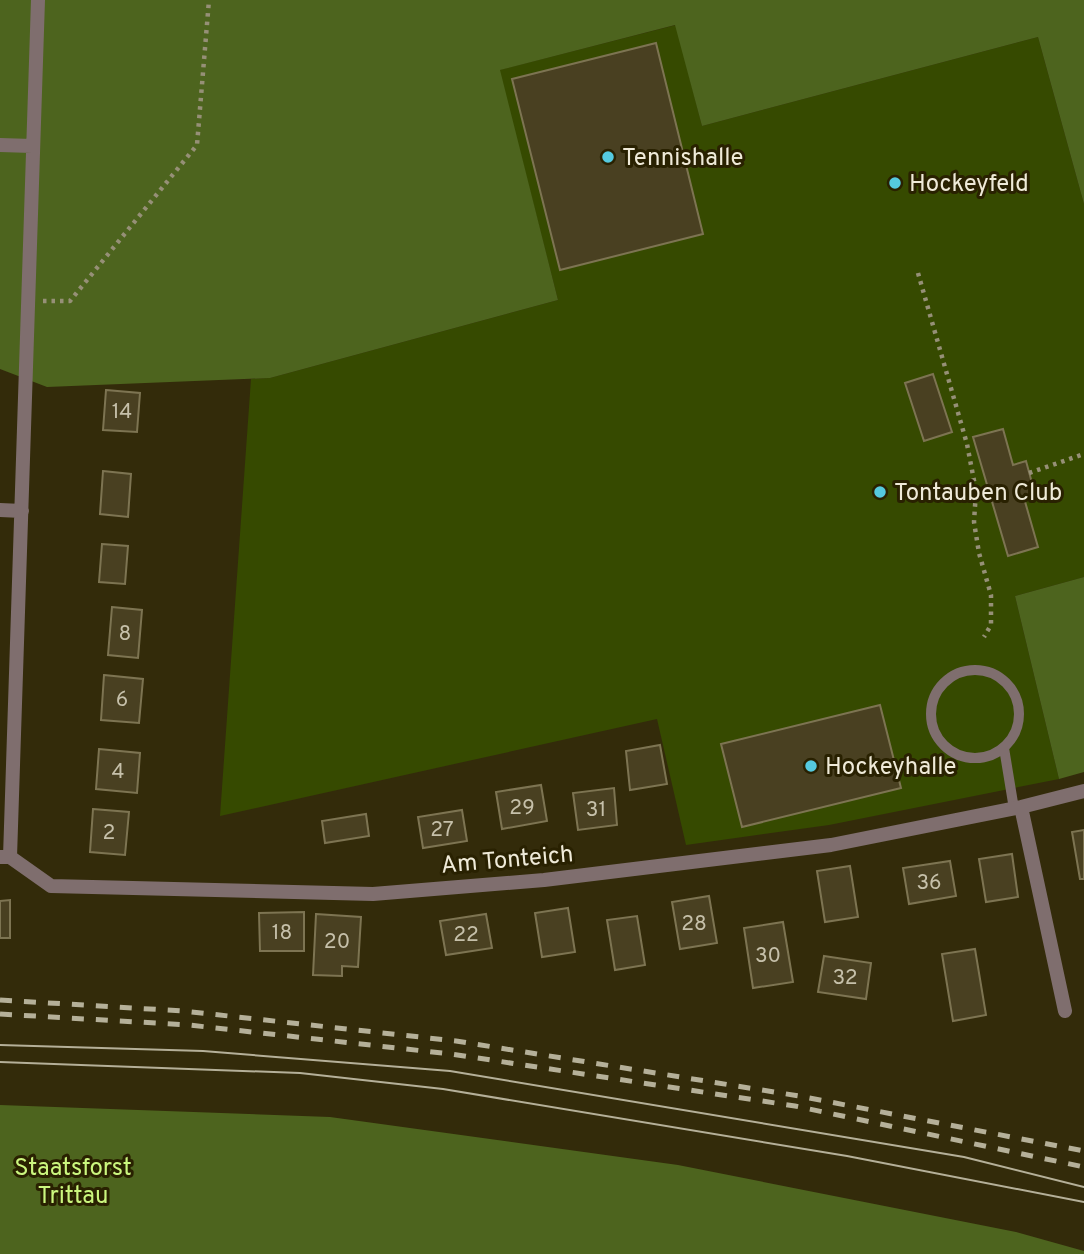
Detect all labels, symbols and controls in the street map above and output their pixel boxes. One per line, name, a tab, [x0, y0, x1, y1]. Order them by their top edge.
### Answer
place label: Tennishalle	[622, 144, 743, 174]
marker: Tennishalle	[600, 149, 616, 165]
place label: Hockeyfeld	[909, 170, 1029, 200]
marker: Hockeyfeld	[887, 175, 903, 191]
house number: 14	[112, 399, 132, 426]
place label: Tontauben Club	[894, 479, 1062, 509]
marker: Tontauben Club	[872, 484, 888, 500]
house number: 8	[119, 621, 131, 648]
house number: 6	[116, 687, 128, 714]
place label: Hockeyhalle	[825, 753, 957, 783]
marker: Hockeyhalle	[803, 758, 819, 774]
house number: 4	[111, 759, 125, 786]
house number: 29	[509, 795, 535, 822]
house number: 31	[586, 797, 606, 824]
house number: 27	[430, 817, 454, 844]
house number: 2	[103, 820, 115, 847]
street label: Am Tonteich	[440, 840, 575, 882]
house number: 36	[916, 870, 942, 897]
house number: 28	[681, 911, 707, 938]
house number: 18	[272, 920, 292, 947]
house number: 22	[453, 922, 479, 949]
house number: 20	[324, 929, 350, 956]
house number: 30	[755, 943, 781, 970]
house number: 32	[832, 965, 858, 992]
park label: Staatsforst Trittau	[14, 1154, 132, 1212]

